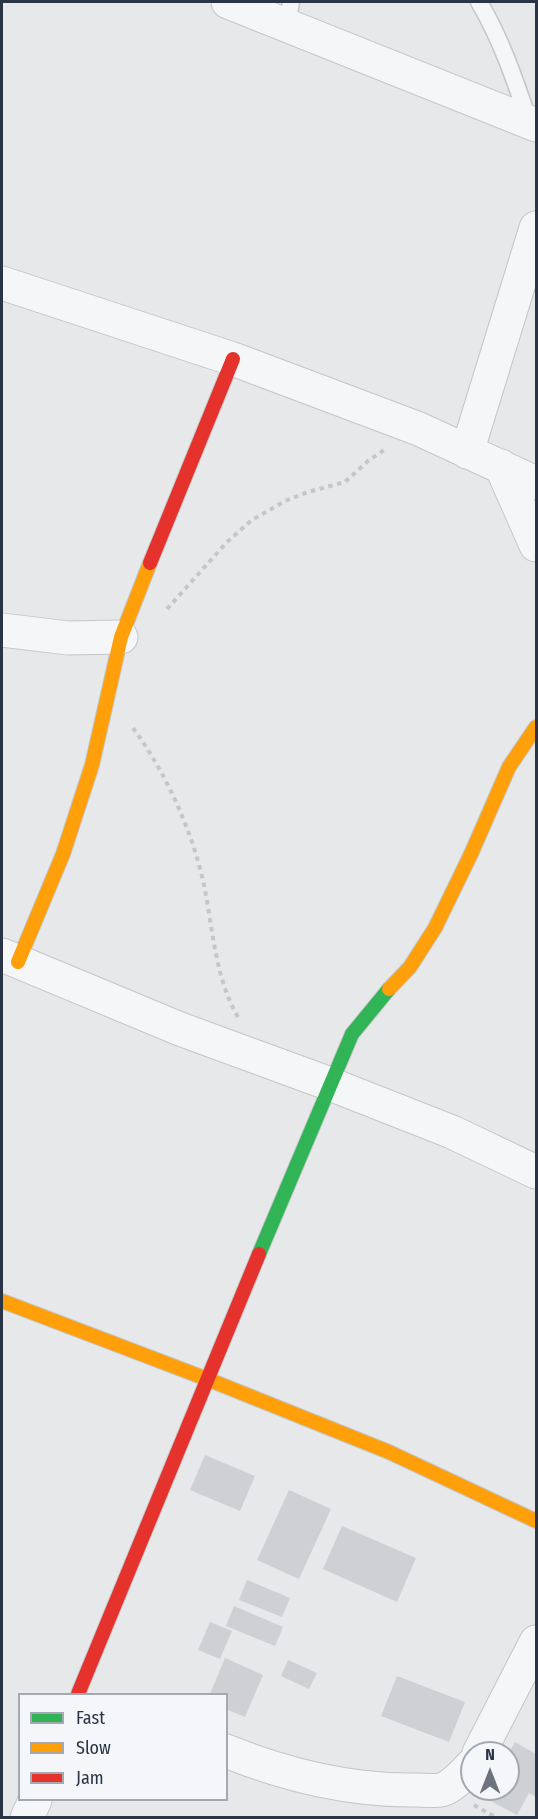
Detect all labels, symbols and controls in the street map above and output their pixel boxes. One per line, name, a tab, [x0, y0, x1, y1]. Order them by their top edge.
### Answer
legend	[18, 1693, 228, 1801]
text: Fast	[76, 1707, 105, 1729]
text: Slow	[76, 1737, 111, 1759]
north arrow	[460, 1741, 520, 1801]
text: N	[485, 1745, 495, 1764]
text: Jam	[76, 1767, 104, 1789]

